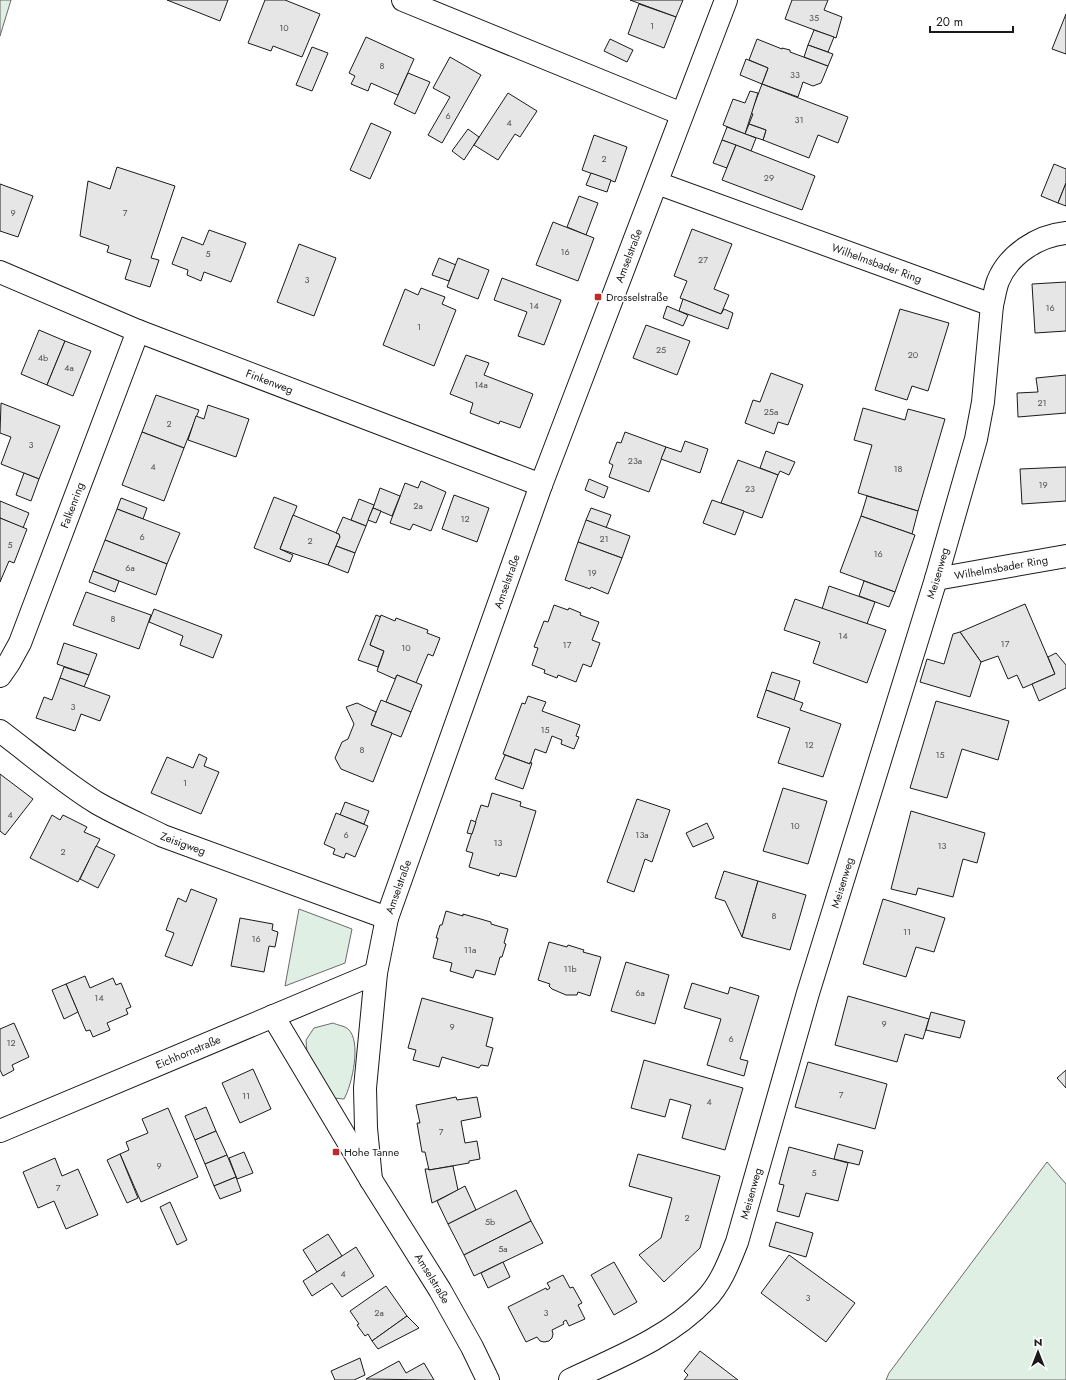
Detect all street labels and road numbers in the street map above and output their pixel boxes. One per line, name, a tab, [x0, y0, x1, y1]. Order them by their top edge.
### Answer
street label: Amselstraße	[611, 226, 646, 285]
street label: Wilhelmsbader Ring	[829, 239, 924, 287]
street label: Finkenweg	[244, 365, 296, 398]
street label: Falkenring	[56, 480, 88, 530]
street label: Meisenweg	[922, 546, 953, 601]
street label: Wilhelmsbader Ring	[953, 551, 1049, 584]
street label: Amselstraße	[490, 552, 524, 611]
street label: Zeisigweg	[158, 828, 208, 859]
street label: Meisenweg	[827, 855, 858, 910]
street label: Amselstraße	[381, 857, 415, 916]
street label: Eichhornstraße	[153, 1031, 223, 1073]
street label: Meisenweg	[736, 1166, 766, 1221]
street label: Amselstraße	[411, 1250, 454, 1307]

